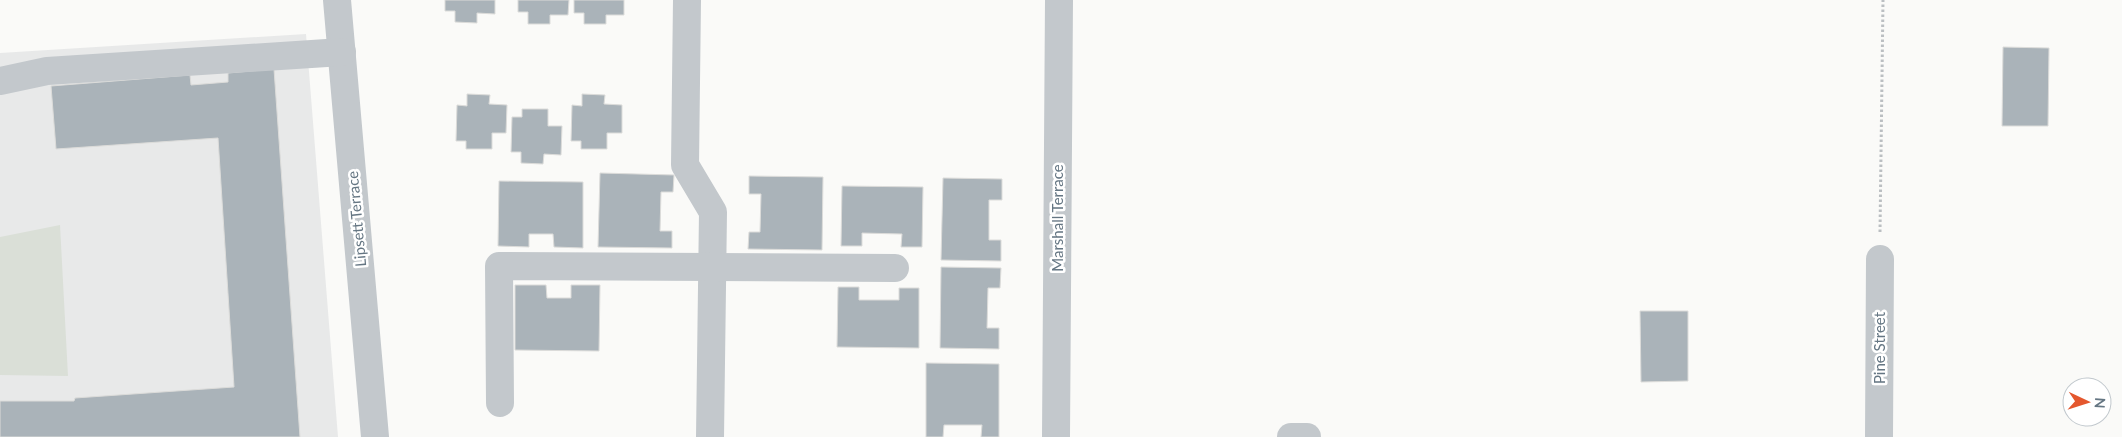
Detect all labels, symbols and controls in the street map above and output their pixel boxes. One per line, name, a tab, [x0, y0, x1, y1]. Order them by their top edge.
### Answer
street label: Marshall Terrace	[1048, 164, 1066, 272]
street label: Lipsett Terrace	[343, 170, 369, 268]
street label: Pine Street	[1870, 311, 1888, 384]
north arrow	[2062, 377, 2112, 427]
text: N	[2092, 397, 2109, 409]

